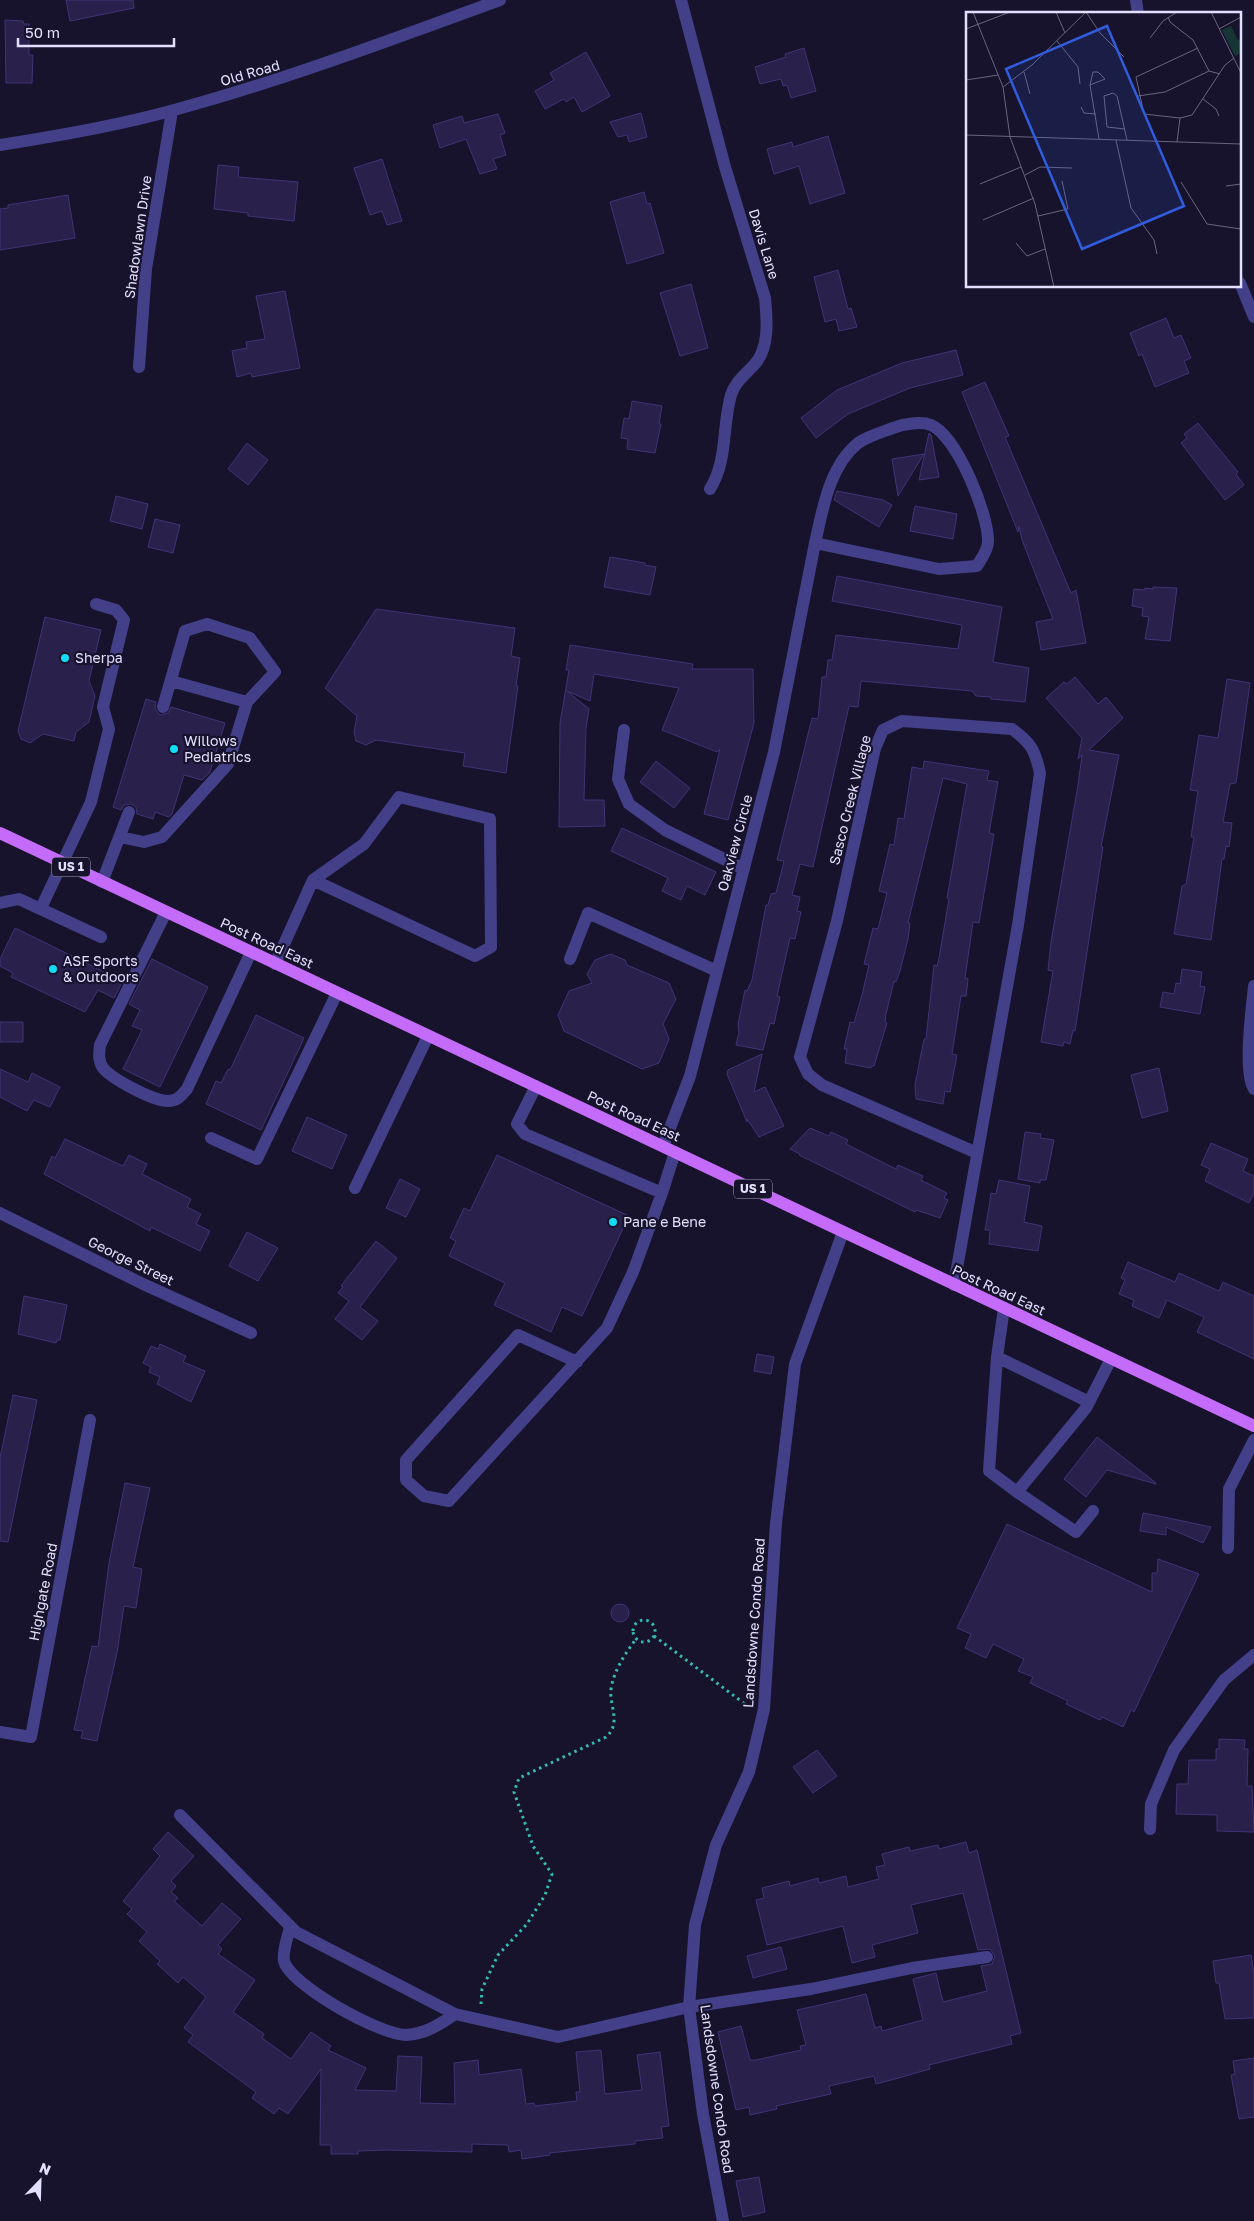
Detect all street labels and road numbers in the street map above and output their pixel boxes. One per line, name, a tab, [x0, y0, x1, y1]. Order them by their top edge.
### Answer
street label: Old Road	[218, 56, 282, 89]
street label: Shadowlawn Drive	[120, 174, 155, 300]
street label: Davis Lane	[746, 207, 783, 281]
street label: Sasco Creek Village	[825, 733, 874, 866]
street label: Oakview Circle	[713, 793, 756, 893]
road number: US 1	[52, 858, 90, 876]
street label: Post Road East	[218, 913, 317, 972]
street label: Post Road East	[585, 1086, 684, 1145]
road number: US 1	[734, 1180, 772, 1198]
street label: George Street	[86, 1232, 177, 1289]
street label: Post Road East	[950, 1260, 1049, 1319]
street label: Landsdowne Condo Road	[739, 1537, 768, 1709]
street label: Highgate Road	[25, 1541, 60, 1642]
street label: Landsdowne Condo Road	[697, 2003, 738, 2175]

